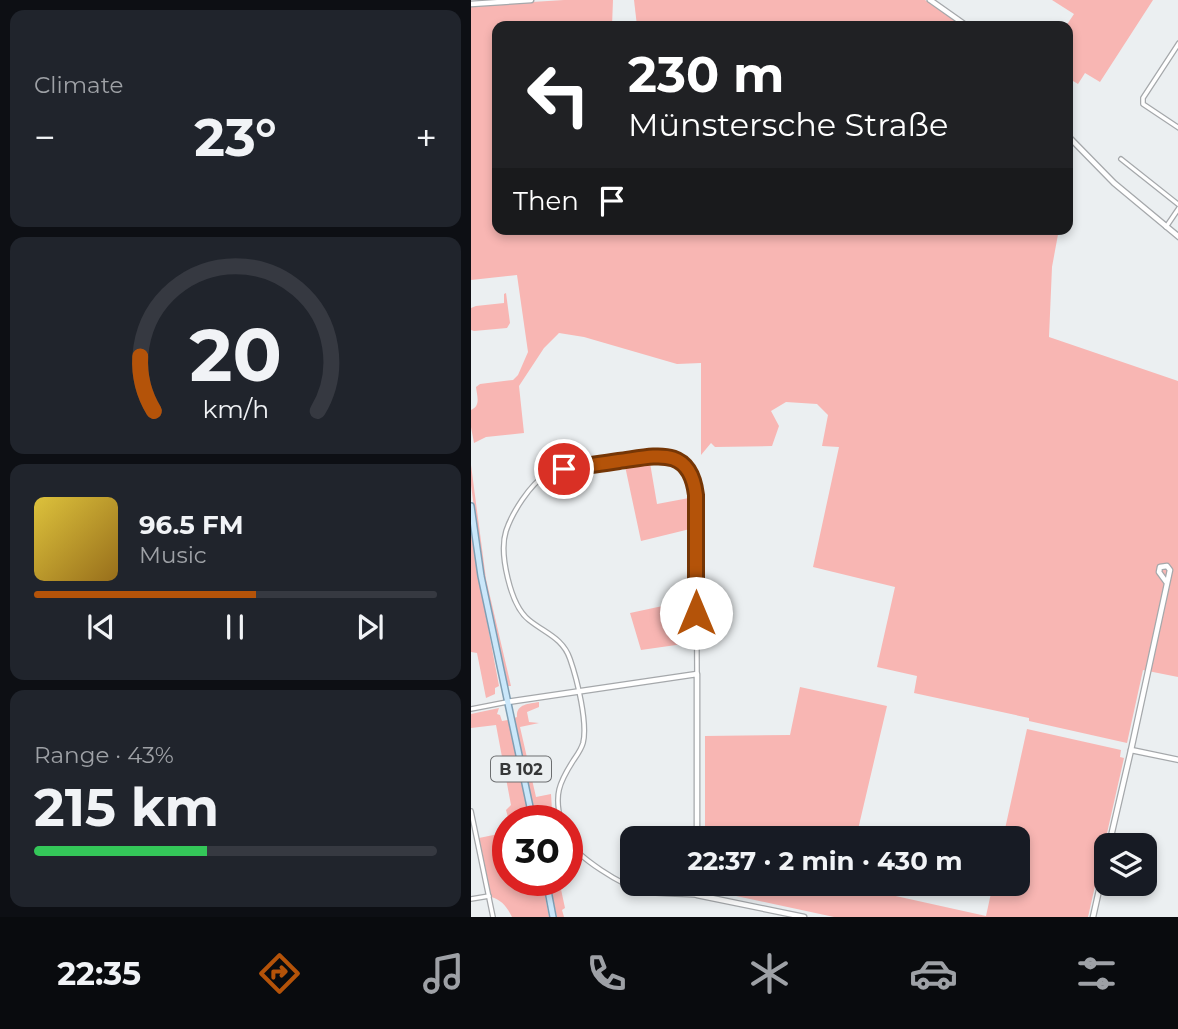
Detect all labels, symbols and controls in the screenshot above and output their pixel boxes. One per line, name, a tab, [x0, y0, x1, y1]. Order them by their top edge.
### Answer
text: 230 m	[628, 45, 784, 104]
icon: left	[513, 49, 604, 140]
text: Climate	[34, 71, 123, 99]
text: Münstersche Straße	[628, 105, 948, 144]
text: 23°	[194, 106, 277, 169]
text: −	[34, 114, 56, 161]
text: +	[415, 114, 437, 161]
icon: arrive	[593, 182, 631, 220]
text: Then	[513, 185, 579, 217]
text: 20	[189, 312, 282, 400]
text: km/h	[202, 394, 269, 424]
pin	[534, 439, 594, 499]
icon: arrive	[545, 450, 583, 488]
text: 96.5 FM	[139, 509, 243, 541]
text: Music	[139, 541, 207, 569]
position arrow	[659, 576, 733, 650]
icon: previous	[82, 608, 120, 646]
icon: pause	[216, 608, 254, 646]
icon: next	[351, 608, 389, 646]
text: Range · 43%	[34, 741, 174, 769]
road number: B 102	[491, 756, 551, 782]
text: 215 km	[34, 776, 219, 839]
speed limit sign: 30	[492, 805, 583, 896]
map controls	[1094, 833, 1157, 896]
button: layers	[1094, 833, 1157, 896]
text: 22:37 · 2 min · 430 m	[687, 845, 963, 877]
icon: directions	[255, 949, 304, 998]
icon: music	[419, 949, 468, 998]
icon: phone	[582, 949, 631, 998]
icon: climate	[745, 949, 794, 998]
icon: car	[909, 949, 958, 998]
icon: filters	[1072, 949, 1121, 998]
text: 22:35	[57, 954, 141, 993]

